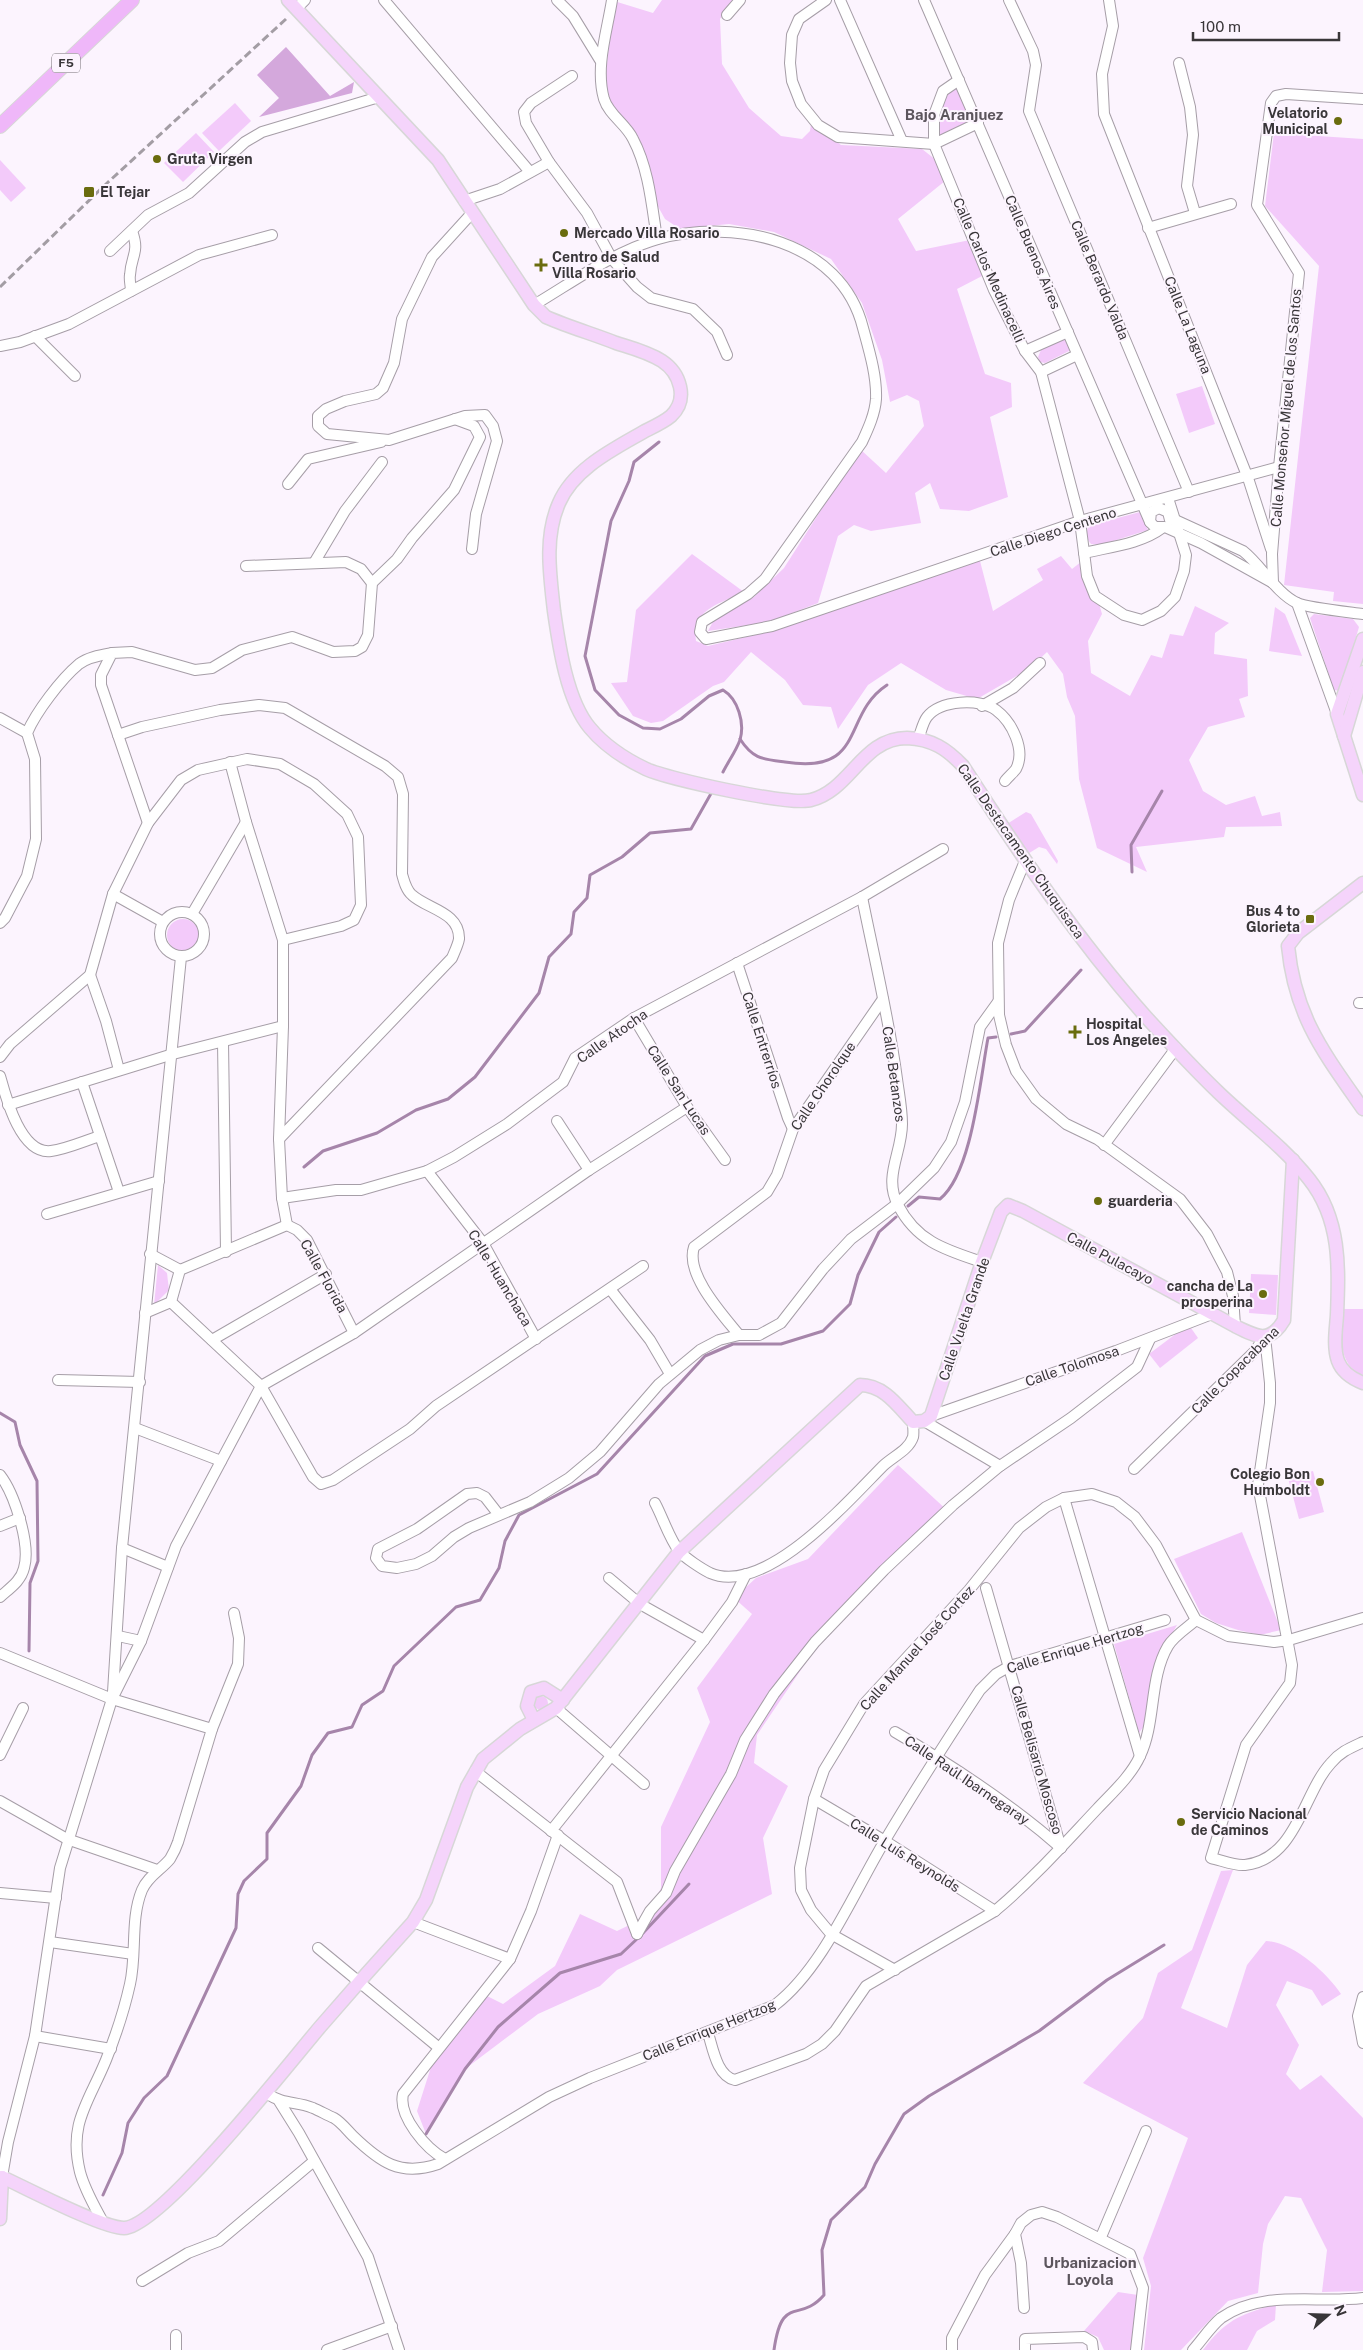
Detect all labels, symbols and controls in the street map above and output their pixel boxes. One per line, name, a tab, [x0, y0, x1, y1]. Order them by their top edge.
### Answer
scale bar	[1193, 10, 1339, 42]
text: 100 m	[1200, 18, 1241, 35]
road number: F5	[52, 54, 80, 72]
place label: Velatorio Municipal	[1262, 105, 1328, 137]
district label: Bajo Aranjuez	[905, 106, 1003, 123]
marker: Velatorio Municipal	[1332, 115, 1344, 127]
place label: Gruta Virgen	[167, 151, 253, 167]
marker: Gruta Virgen	[151, 153, 163, 165]
place label: El Tejar	[100, 184, 150, 200]
marker: El Tejar	[82, 185, 96, 199]
street label: Calle Buenos Aires	[1002, 193, 1064, 311]
street label: Calle Carlos Medinacelli	[950, 195, 1028, 345]
street label: Calle Berardo Valda	[1068, 218, 1132, 342]
place label: Mercado Villa Rosario	[574, 225, 720, 241]
marker: Mercado Villa Rosario	[558, 227, 570, 239]
place label: Centro de Salud Villa Rosario	[552, 249, 659, 281]
marker: Centro de Salud Villa Rosario	[534, 258, 548, 272]
street label: Calle La Laguna	[1161, 274, 1215, 376]
street label: Calle Monseñor Miguel de los Santos	[1268, 288, 1304, 528]
street label: Calle Diego Centeno	[988, 504, 1118, 560]
street label: Calle Destacamento Chuquisaca	[954, 761, 1088, 941]
place label: Bus 4 to Glorieta	[1246, 903, 1300, 935]
marker: Bus 4 to Glorieta	[1304, 913, 1316, 925]
street label: Calle Entrerríos	[739, 990, 785, 1090]
street label: Calle Atocha	[574, 1006, 650, 1066]
place label: Hospital Los Angeles	[1086, 1016, 1167, 1048]
street label: Calle Betanzos	[879, 1025, 909, 1123]
marker: Hospital Los Angeles	[1068, 1025, 1082, 1039]
street label: Calle Chorolque	[787, 1039, 859, 1133]
street label: Calle San Lucas	[644, 1042, 714, 1138]
place label: guarderia	[1108, 1193, 1173, 1209]
marker: guarderia	[1092, 1195, 1104, 1207]
street label: Calle Huanchaca	[465, 1227, 535, 1329]
street label: Calle Pulacayo	[1064, 1228, 1156, 1288]
street label: Calle Florida	[297, 1236, 351, 1316]
street label: Calle Vuelta Grande	[935, 1255, 993, 1383]
place label: cancha de La prosperina	[1167, 1278, 1253, 1310]
marker: cancha de La prosperina	[1257, 1288, 1269, 1300]
street label: Calle Copacabana	[1188, 1323, 1282, 1417]
street label: Calle Tolomosa	[1023, 1342, 1121, 1390]
place label: Colegio Bon Humboldt	[1230, 1466, 1310, 1498]
marker: Colegio Bon Humboldt	[1314, 1476, 1326, 1488]
street label: Calle Manuel José Cortez	[857, 1582, 977, 1714]
street label: Calle Enrique Hertzog	[1005, 1619, 1146, 1676]
street label: Calle Belisario Moscoso	[1008, 1684, 1066, 1836]
street label: Calle Raúl Ibarnegaray	[901, 1732, 1033, 1828]
place label: Servicio Nacional de Caminos	[1191, 1806, 1308, 1838]
street label: Calle Luís Reynolds	[847, 1815, 963, 1895]
marker: Servicio Nacional de Caminos	[1175, 1816, 1187, 1828]
street label: Calle Enrique Hertzog	[640, 1996, 778, 2064]
district label: Urbanizacion Loyola	[1043, 2254, 1137, 2288]
north arrow	[1303, 2290, 1353, 2340]
text: N	[1331, 2303, 1350, 2318]

